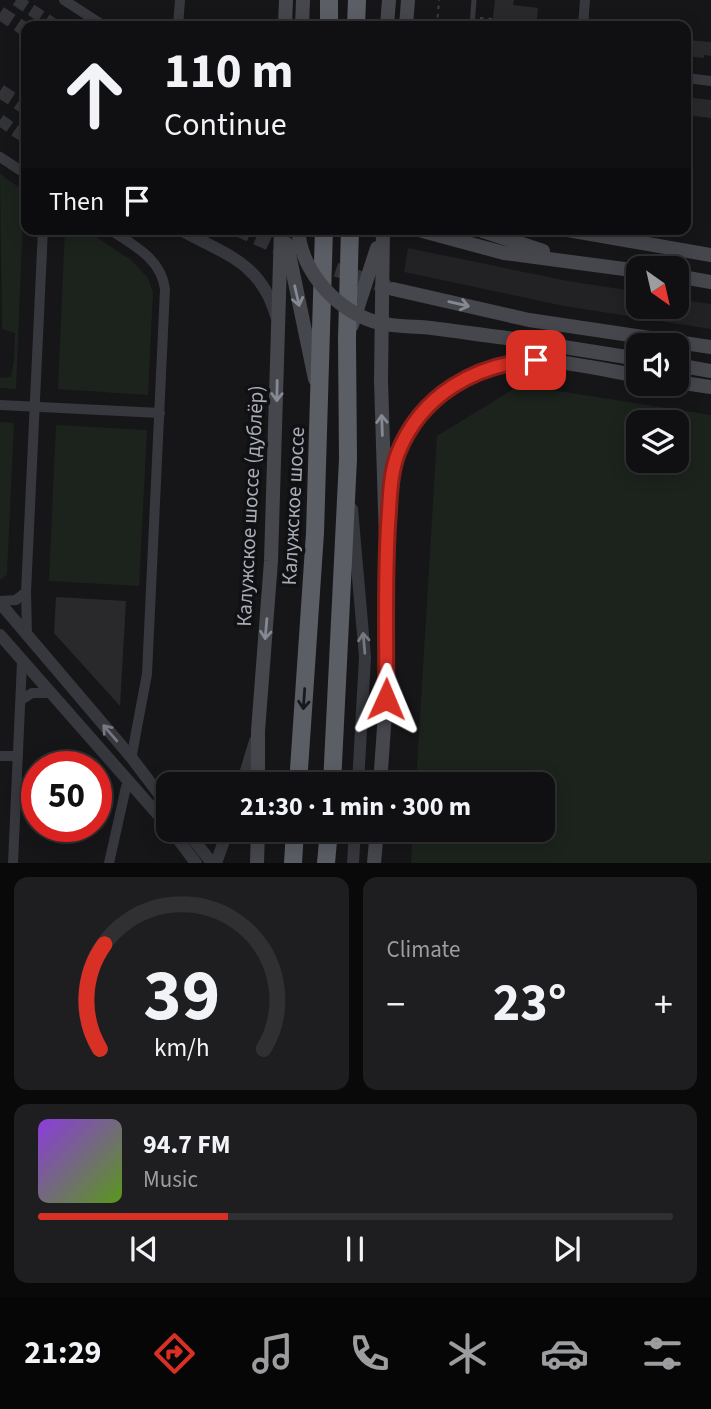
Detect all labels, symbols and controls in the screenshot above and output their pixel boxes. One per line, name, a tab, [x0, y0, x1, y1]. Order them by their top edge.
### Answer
text: 110 m	[164, 37, 293, 107]
icon: ahead	[49, 49, 140, 140]
text: Continue	[164, 102, 287, 148]
icon: arrive	[118, 182, 156, 220]
text: Then	[49, 183, 104, 220]
north arrow	[626, 256, 690, 318]
map controls	[626, 256, 689, 473]
one-way arrow	[291, 284, 304, 307]
one-way arrow	[447, 298, 470, 311]
pin	[506, 330, 566, 390]
button: sound	[626, 333, 689, 396]
icon: arrive	[517, 341, 555, 379]
one-way arrow	[270, 379, 283, 402]
street label: Калужское шоссе (дублёр)	[229, 385, 271, 627]
button: layers	[626, 410, 689, 473]
one-way arrow	[376, 413, 389, 436]
street label: Калужское шоссе	[274, 426, 312, 586]
one-way arrow	[259, 618, 272, 640]
one-way arrow	[357, 632, 370, 654]
position arrow	[349, 662, 423, 736]
one-way arrow	[297, 687, 310, 710]
one-way arrow	[102, 724, 118, 742]
speed limit sign: 50	[21, 751, 112, 842]
text: 21:30 · 1 min · 300 m	[240, 788, 471, 825]
text: Climate	[387, 933, 460, 966]
text: 39	[143, 945, 220, 1049]
text: 23°	[493, 967, 567, 1041]
text: −	[387, 978, 405, 1032]
text: +	[654, 978, 673, 1032]
text: km/h	[154, 1030, 209, 1066]
text: 94.7 FM	[143, 1126, 231, 1163]
text: Music	[143, 1163, 198, 1196]
icon: previous	[125, 1230, 163, 1268]
icon: pause	[336, 1230, 374, 1268]
icon: next	[548, 1230, 586, 1268]
icon: directions	[150, 1329, 199, 1378]
icon: music	[248, 1329, 297, 1378]
icon: phone	[345, 1329, 394, 1378]
icon: climate	[443, 1329, 492, 1378]
icon: car	[540, 1329, 589, 1378]
icon: filters	[638, 1329, 687, 1378]
text: 21:29	[24, 1330, 101, 1376]

